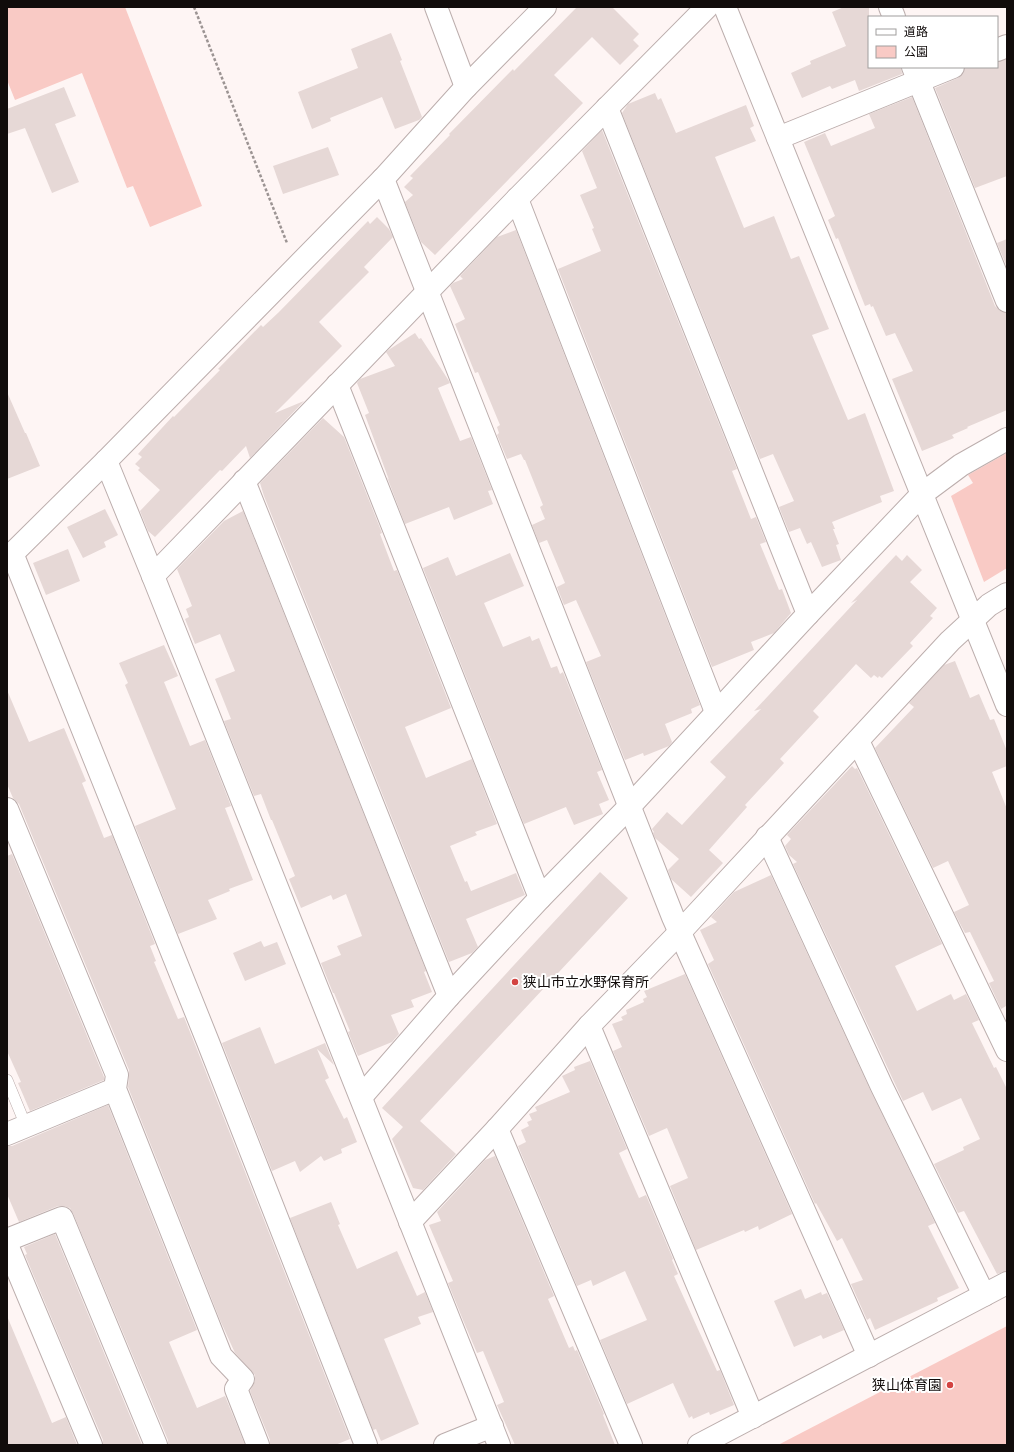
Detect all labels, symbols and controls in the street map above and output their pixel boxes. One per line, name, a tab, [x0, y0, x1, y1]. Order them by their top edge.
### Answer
legend	[868, 16, 998, 68]
text: 道路	[904, 25, 928, 39]
text: 公園	[904, 45, 928, 59]
place label: 狭山市立水野保育所	[523, 974, 649, 990]
marker: 狭山市立水野保育所	[510, 977, 520, 987]
place label: 狭山体育園	[872, 1377, 942, 1393]
marker: 狭山体育園	[945, 1380, 955, 1390]

